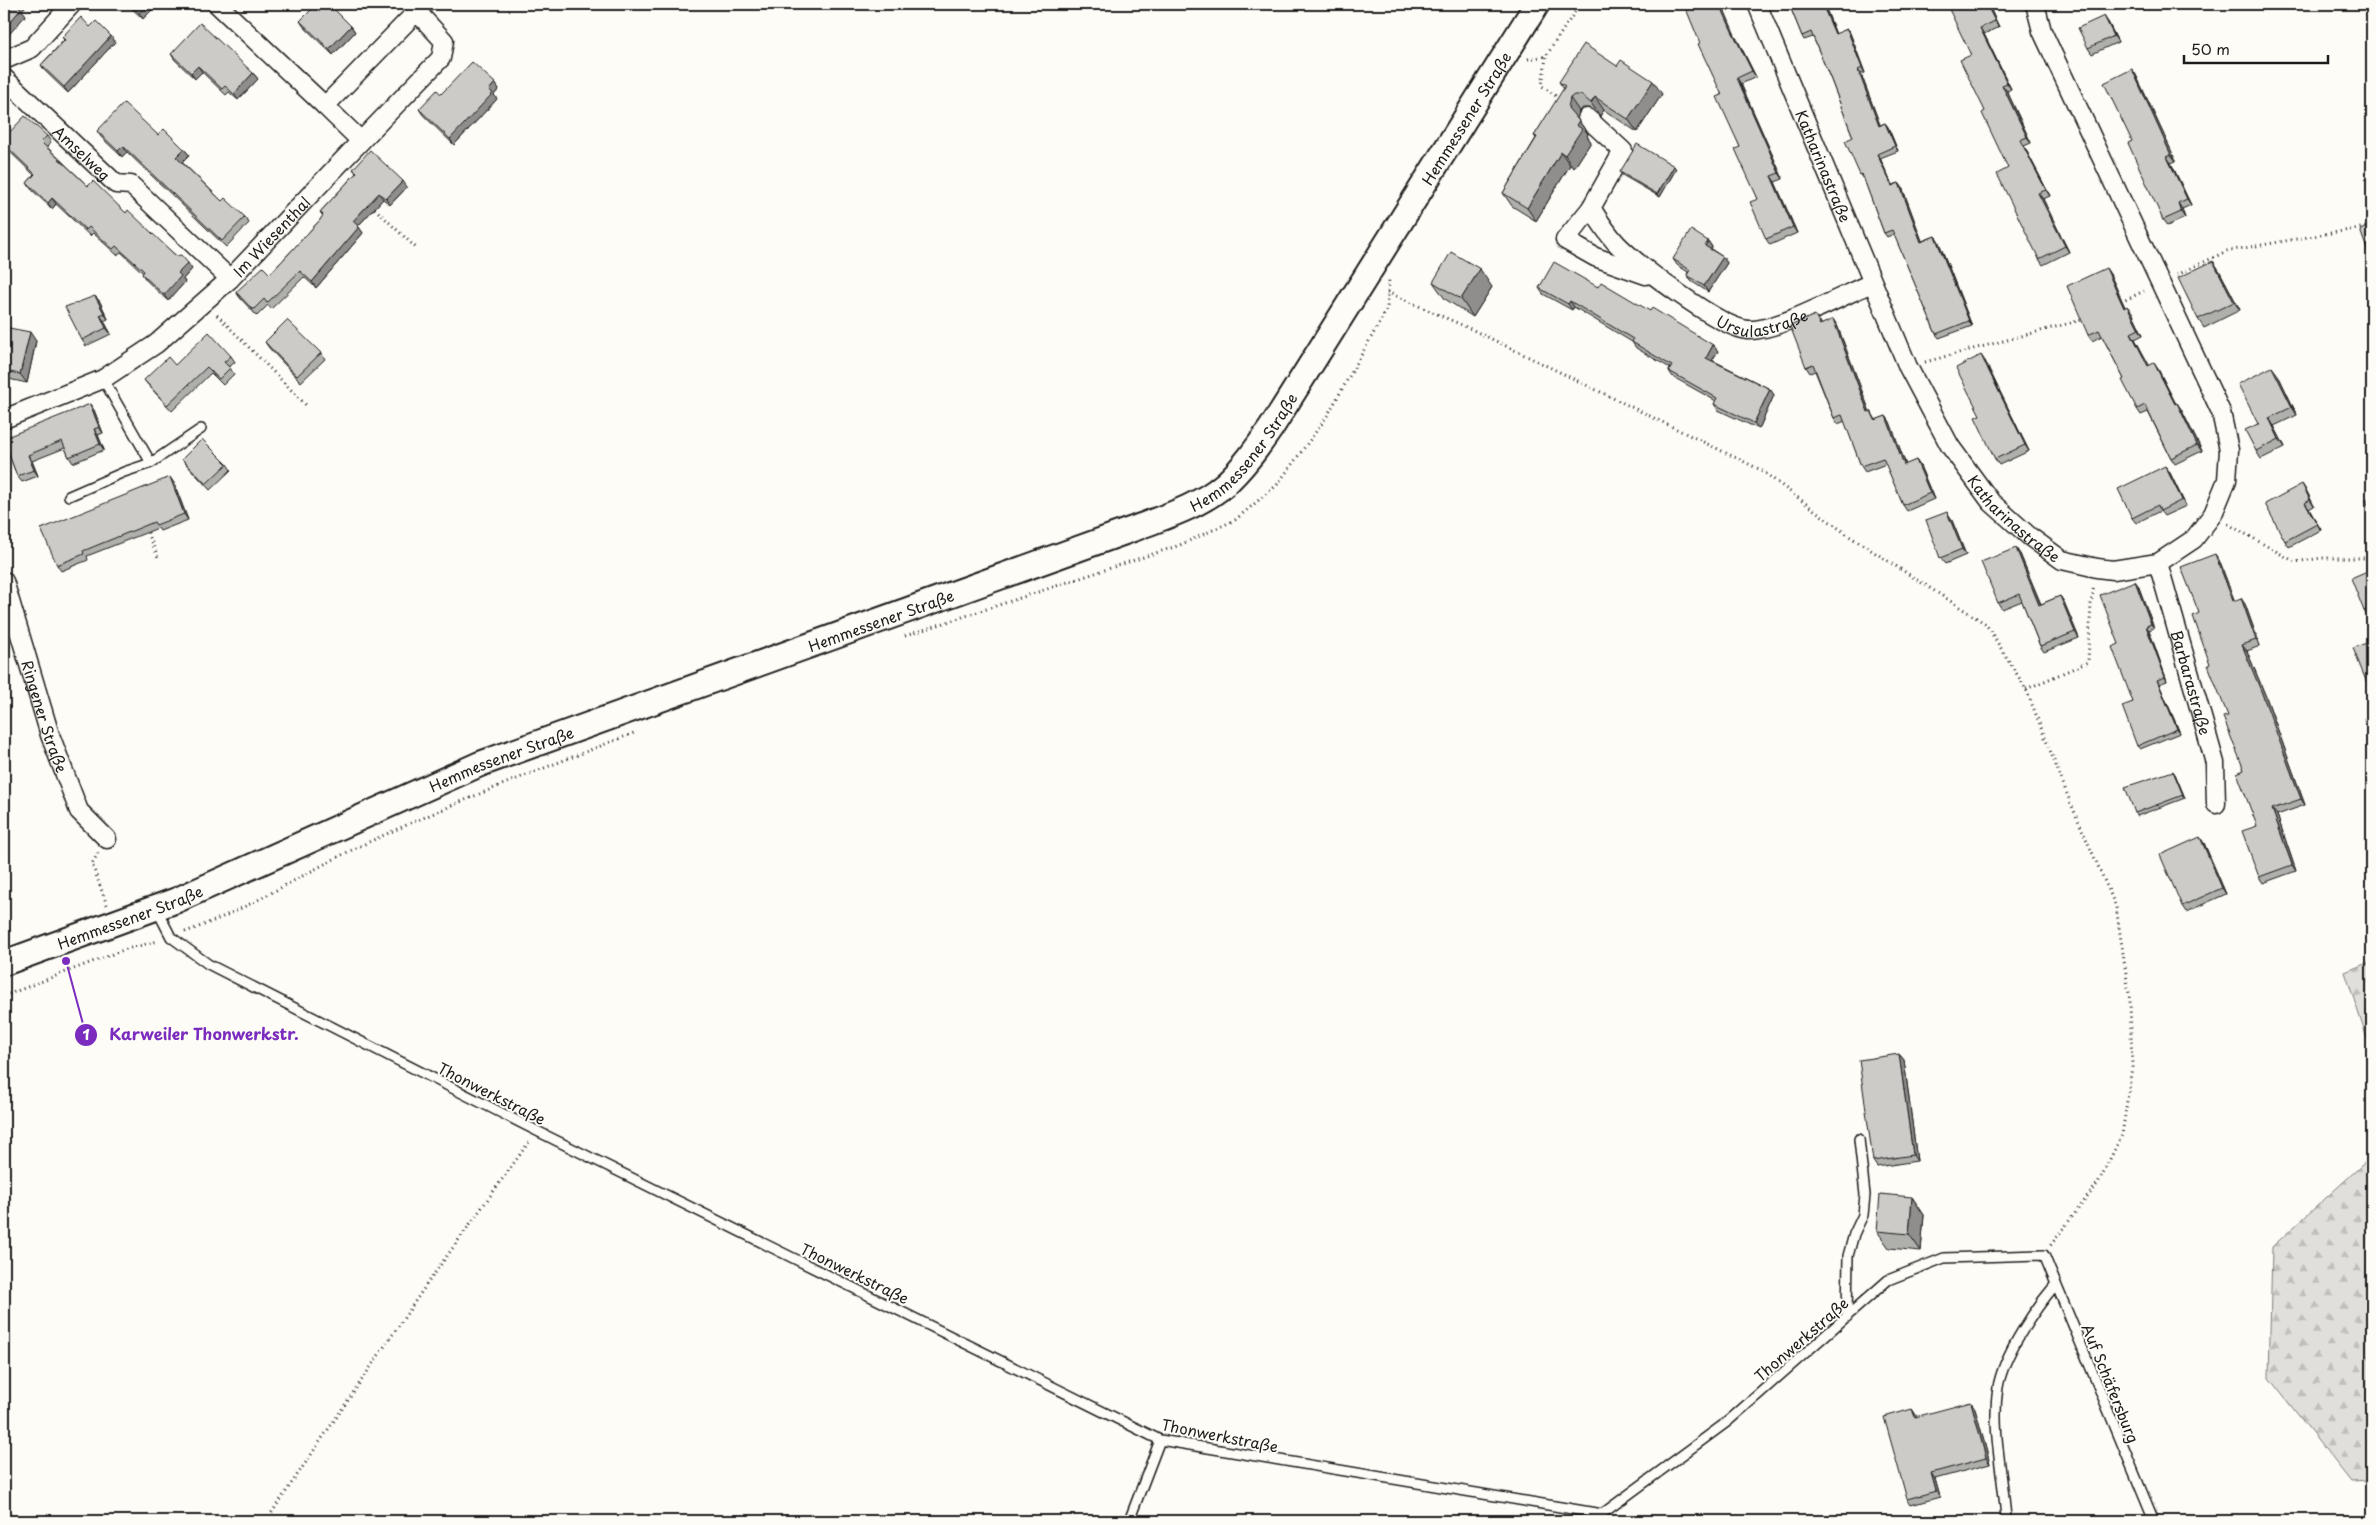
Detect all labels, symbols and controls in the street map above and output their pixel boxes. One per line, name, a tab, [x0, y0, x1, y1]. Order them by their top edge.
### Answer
scale bar	[2184, 32, 2327, 64]
text: 50 m	[2191, 37, 2230, 60]
street label: Hemmessener Straße	[1415, 47, 1516, 189]
street label: Katharinastraße	[1791, 106, 1858, 225]
street label: Amselweg	[48, 119, 116, 185]
street label: Im Wiesenthal	[227, 191, 315, 282]
street label: Ursulastraße	[1713, 303, 1811, 342]
street label: Hemmessener Straße	[1185, 388, 1302, 516]
street label: Katharinastraße	[1963, 469, 2066, 567]
street label: Hemmessener Straße	[804, 583, 957, 657]
street label: Barbarastraße	[2166, 627, 2218, 737]
street label: Ringener Straße	[17, 657, 75, 775]
street label: Hemmessener Straße	[425, 720, 577, 797]
street label: Hemmessener Straße	[54, 879, 206, 954]
callout: Karweiler Thonwerkstr.	[74, 1019, 310, 1050]
text: Karweiler Thonwerkstr.	[109, 1021, 299, 1045]
text: 1	[82, 1022, 90, 1045]
street label: Thonwerkstraße	[434, 1056, 550, 1130]
street label: Thonwerkstraße	[797, 1237, 913, 1309]
street label: Thonwerkstraße	[1749, 1292, 1853, 1386]
street label: Auf Schäfersburg	[2077, 1320, 2145, 1446]
street label: Thonwerkstraße	[1160, 1412, 1280, 1458]

